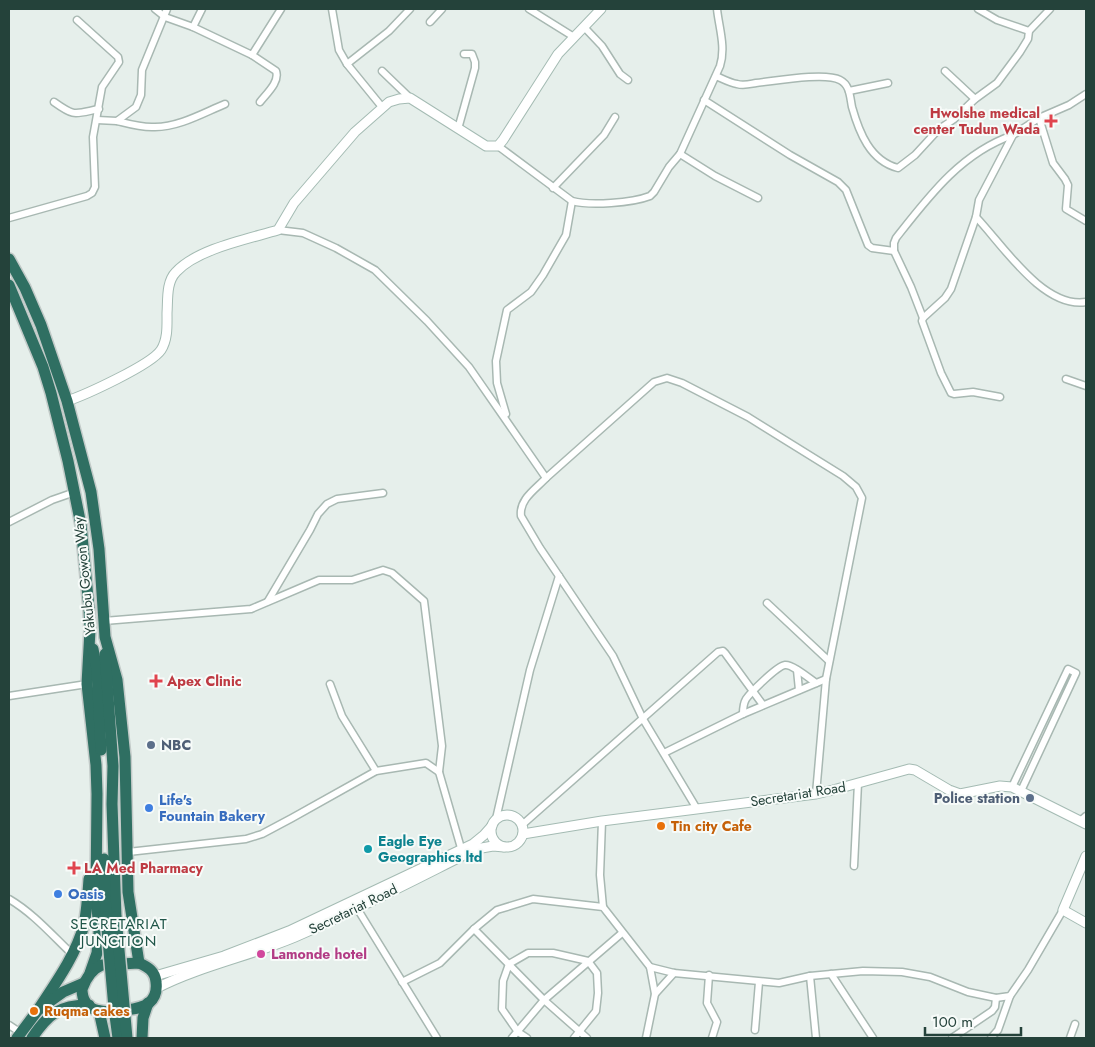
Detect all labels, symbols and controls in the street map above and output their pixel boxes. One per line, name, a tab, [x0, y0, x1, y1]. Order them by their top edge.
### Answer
place label: Hwolshe medical center Tudun Wada	[914, 103, 1040, 139]
marker: Hwolshe medical center Tudun Wada	[1044, 114, 1058, 128]
street label: Yakubu Gowon Way	[68, 515, 100, 636]
place label: Apex Clinic	[166, 671, 242, 691]
marker: Apex Clinic	[149, 674, 163, 688]
place label: NBC	[161, 735, 191, 755]
marker: NBC	[145, 739, 157, 751]
street label: Secretariat Road	[749, 777, 847, 811]
place label: Police station	[934, 788, 1020, 808]
place label: Life's Fountain Bakery	[159, 790, 266, 826]
marker: Police station	[1024, 792, 1036, 804]
marker: Life's Fountain Bakery	[143, 802, 155, 814]
place label: Tin city Cafe	[671, 816, 752, 836]
marker: Tin city Cafe	[655, 820, 667, 832]
place label: Eagle Eye Geographics ltd	[378, 831, 482, 867]
marker: Eagle Eye Geographics ltd	[362, 843, 374, 855]
place label: LA Med Pharmacy	[84, 858, 204, 878]
marker: LA Med Pharmacy	[68, 862, 80, 874]
street label: Secretariat Road	[305, 879, 401, 939]
place label: Oasis	[68, 884, 104, 904]
marker: Oasis	[52, 888, 64, 900]
district label: SECRETARIAT JUNCTION	[70, 913, 168, 952]
place label: Lamonde hotel	[271, 944, 367, 964]
marker: Lamonde hotel	[255, 948, 267, 960]
place label: Ruqma cakes	[44, 1001, 130, 1021]
scale bar	[925, 1004, 1021, 1036]
marker: Ruqma cakes	[28, 1005, 40, 1017]
text: 100 m	[932, 1011, 973, 1033]

